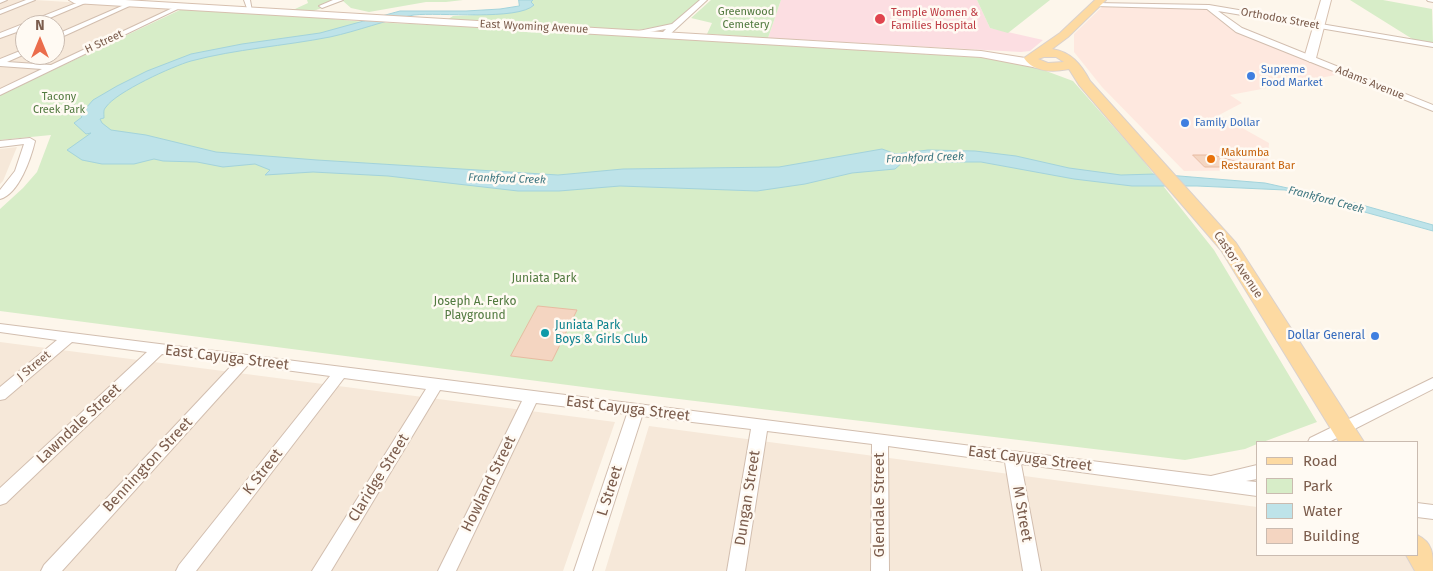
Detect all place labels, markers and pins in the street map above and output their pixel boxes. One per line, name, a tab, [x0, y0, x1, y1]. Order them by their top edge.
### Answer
place label: Temple Women & Families Hospital	[891, 6, 978, 32]
marker: Temple Women & Families Hospital	[873, 12, 887, 26]
place label: Supreme Food Market	[1261, 63, 1323, 89]
marker: Supreme Food Market	[1245, 70, 1257, 82]
place label: Family Dollar	[1195, 116, 1260, 130]
marker: Family Dollar	[1179, 117, 1191, 129]
place label: Makumba Restaurant Bar	[1221, 146, 1295, 172]
marker: Makumba Restaurant Bar	[1205, 153, 1217, 165]
place label: Juniata Park Boys & Girls Club	[555, 319, 648, 347]
marker: Juniata Park Boys & Girls Club	[539, 327, 551, 339]
place label: Dollar General	[1287, 329, 1365, 343]
marker: Dollar General	[1369, 330, 1381, 342]

